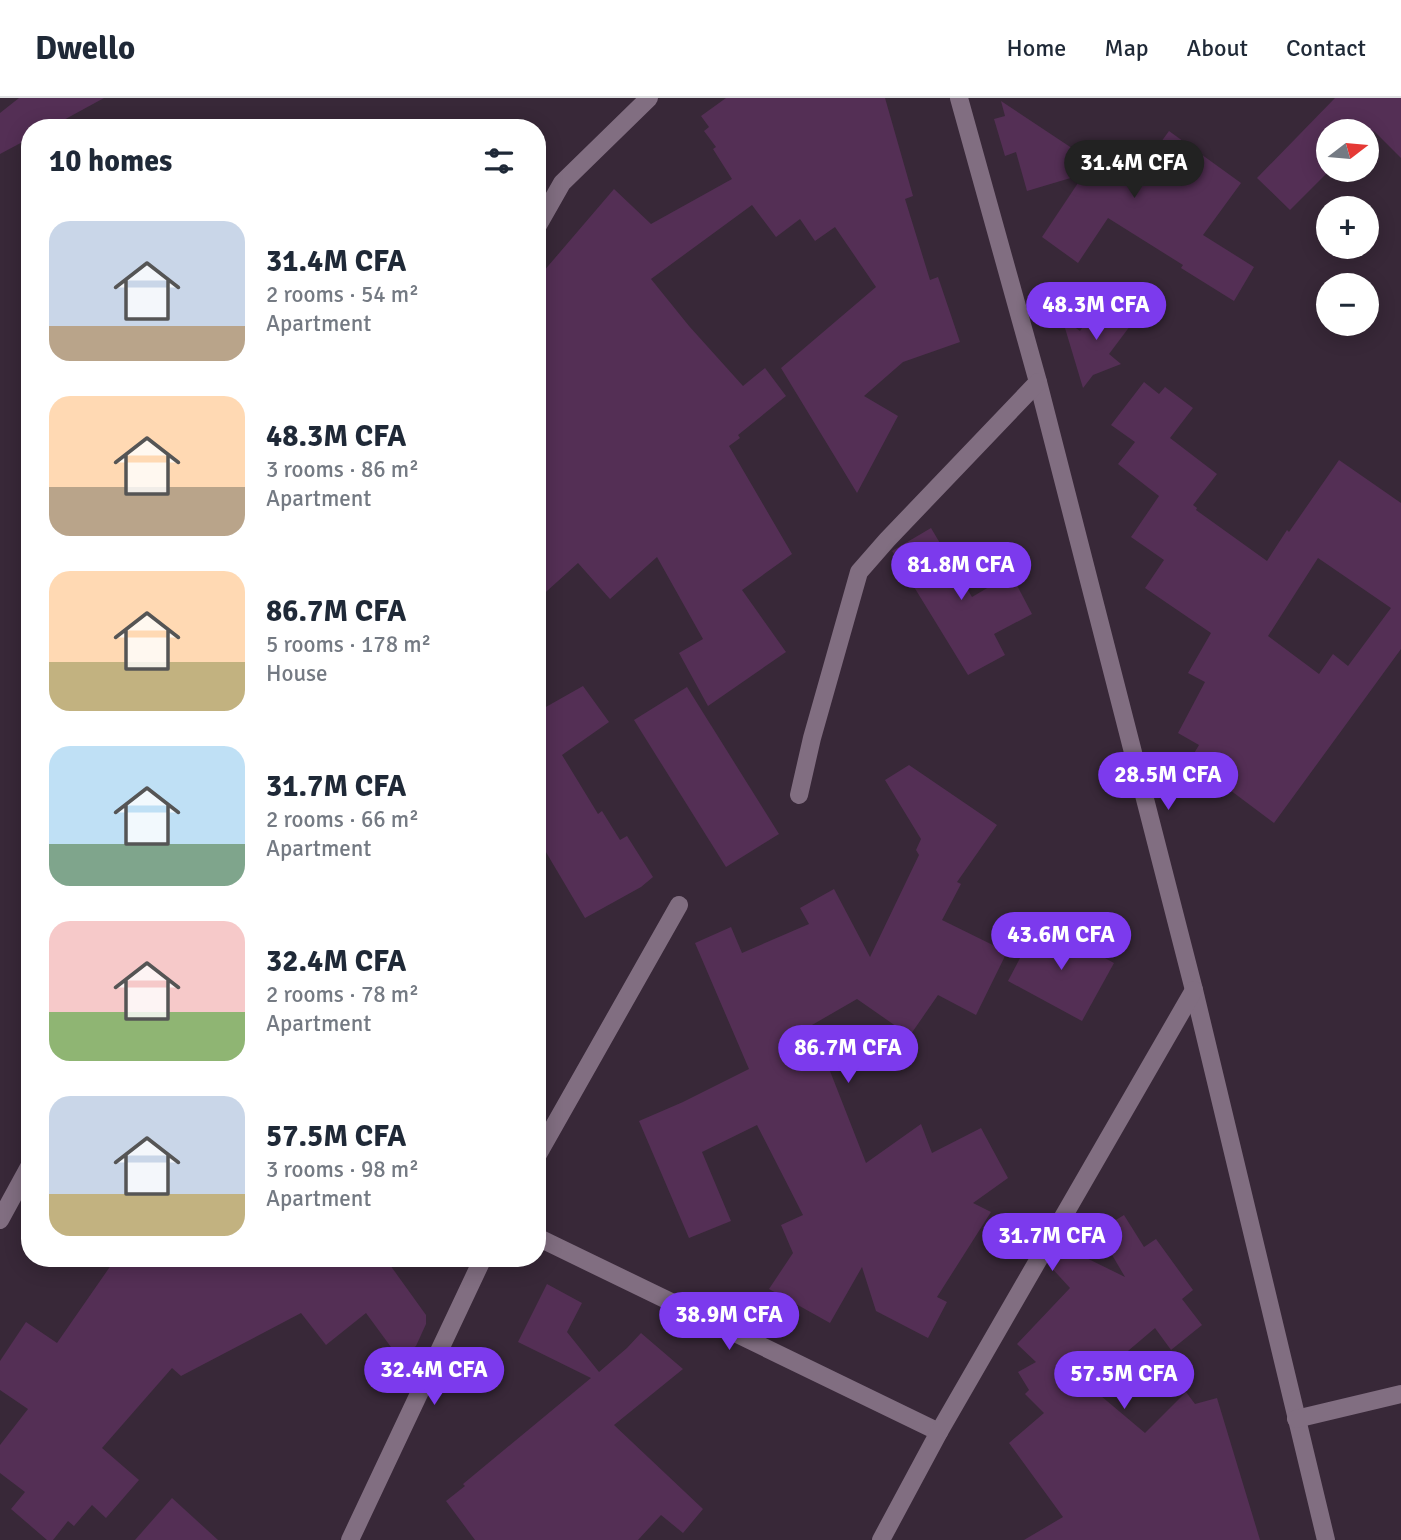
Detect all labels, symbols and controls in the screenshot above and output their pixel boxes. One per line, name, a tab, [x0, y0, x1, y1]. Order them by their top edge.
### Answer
text: Dwello	[35, 28, 135, 69]
text: Home	[1006, 33, 1066, 63]
text: Map	[1104, 33, 1149, 63]
text: About	[1187, 33, 1248, 63]
text: Contact	[1286, 33, 1366, 63]
north arrow	[1316, 119, 1379, 182]
map controls	[1316, 119, 1379, 336]
pin: 31.4M CFA	[1054, 140, 1214, 200]
icon: filters	[480, 142, 518, 180]
text: 10 homes	[49, 143, 172, 180]
text: 31.4M CFA	[1080, 148, 1188, 177]
button: +	[1316, 196, 1379, 259]
text: 31.4M CFA	[266, 243, 406, 280]
icon: home	[105, 249, 189, 333]
button: −	[1316, 273, 1379, 336]
text: 2 rooms · 54 m²	[266, 280, 419, 309]
pin: 48.3M CFA	[1016, 282, 1176, 342]
text: 48.3M CFA	[1042, 290, 1150, 319]
text: Apartment	[266, 309, 371, 338]
text: 48.3M CFA	[266, 418, 406, 455]
icon: home	[105, 424, 189, 508]
text: 3 rooms · 86 m²	[266, 455, 419, 484]
text: Apartment	[266, 484, 371, 513]
pin: 81.8M CFA	[881, 542, 1041, 602]
text: 81.8M CFA	[907, 550, 1015, 579]
text: 86.7M CFA	[266, 593, 406, 630]
icon: home	[105, 599, 189, 683]
text: 5 rooms · 178 m²	[266, 630, 431, 659]
text: House	[266, 659, 328, 688]
pin: 28.5M CFA	[1088, 752, 1248, 812]
text: 28.5M CFA	[1114, 760, 1222, 789]
text: 31.7M CFA	[266, 768, 406, 805]
icon: home	[105, 774, 189, 858]
text: 2 rooms · 66 m²	[266, 805, 419, 834]
text: Apartment	[266, 834, 371, 863]
pin: 43.6M CFA	[981, 912, 1141, 972]
text: 43.6M CFA	[1007, 920, 1115, 949]
text: 32.4M CFA	[266, 943, 406, 980]
icon: home	[105, 949, 189, 1033]
text: 2 rooms · 78 m²	[266, 980, 419, 1009]
text: Apartment	[266, 1009, 371, 1038]
pin: 86.7M CFA	[768, 1026, 928, 1085]
text: 86.7M CFA	[794, 1033, 902, 1062]
text: 57.5M CFA	[266, 1118, 406, 1155]
icon: home	[105, 1124, 189, 1208]
text: 3 rooms · 98 m²	[266, 1155, 419, 1184]
text: Apartment	[266, 1184, 371, 1213]
pin: 31.7M CFA	[972, 1214, 1132, 1273]
text: 31.7M CFA	[998, 1221, 1106, 1250]
pin: 38.9M CFA	[649, 1292, 809, 1352]
text: 38.9M CFA	[675, 1300, 783, 1329]
pin: 32.4M CFA	[354, 1348, 514, 1407]
pin: 57.5M CFA	[1044, 1352, 1204, 1411]
text: 32.4M CFA	[380, 1355, 488, 1384]
text: 57.5M CFA	[1070, 1359, 1178, 1388]

